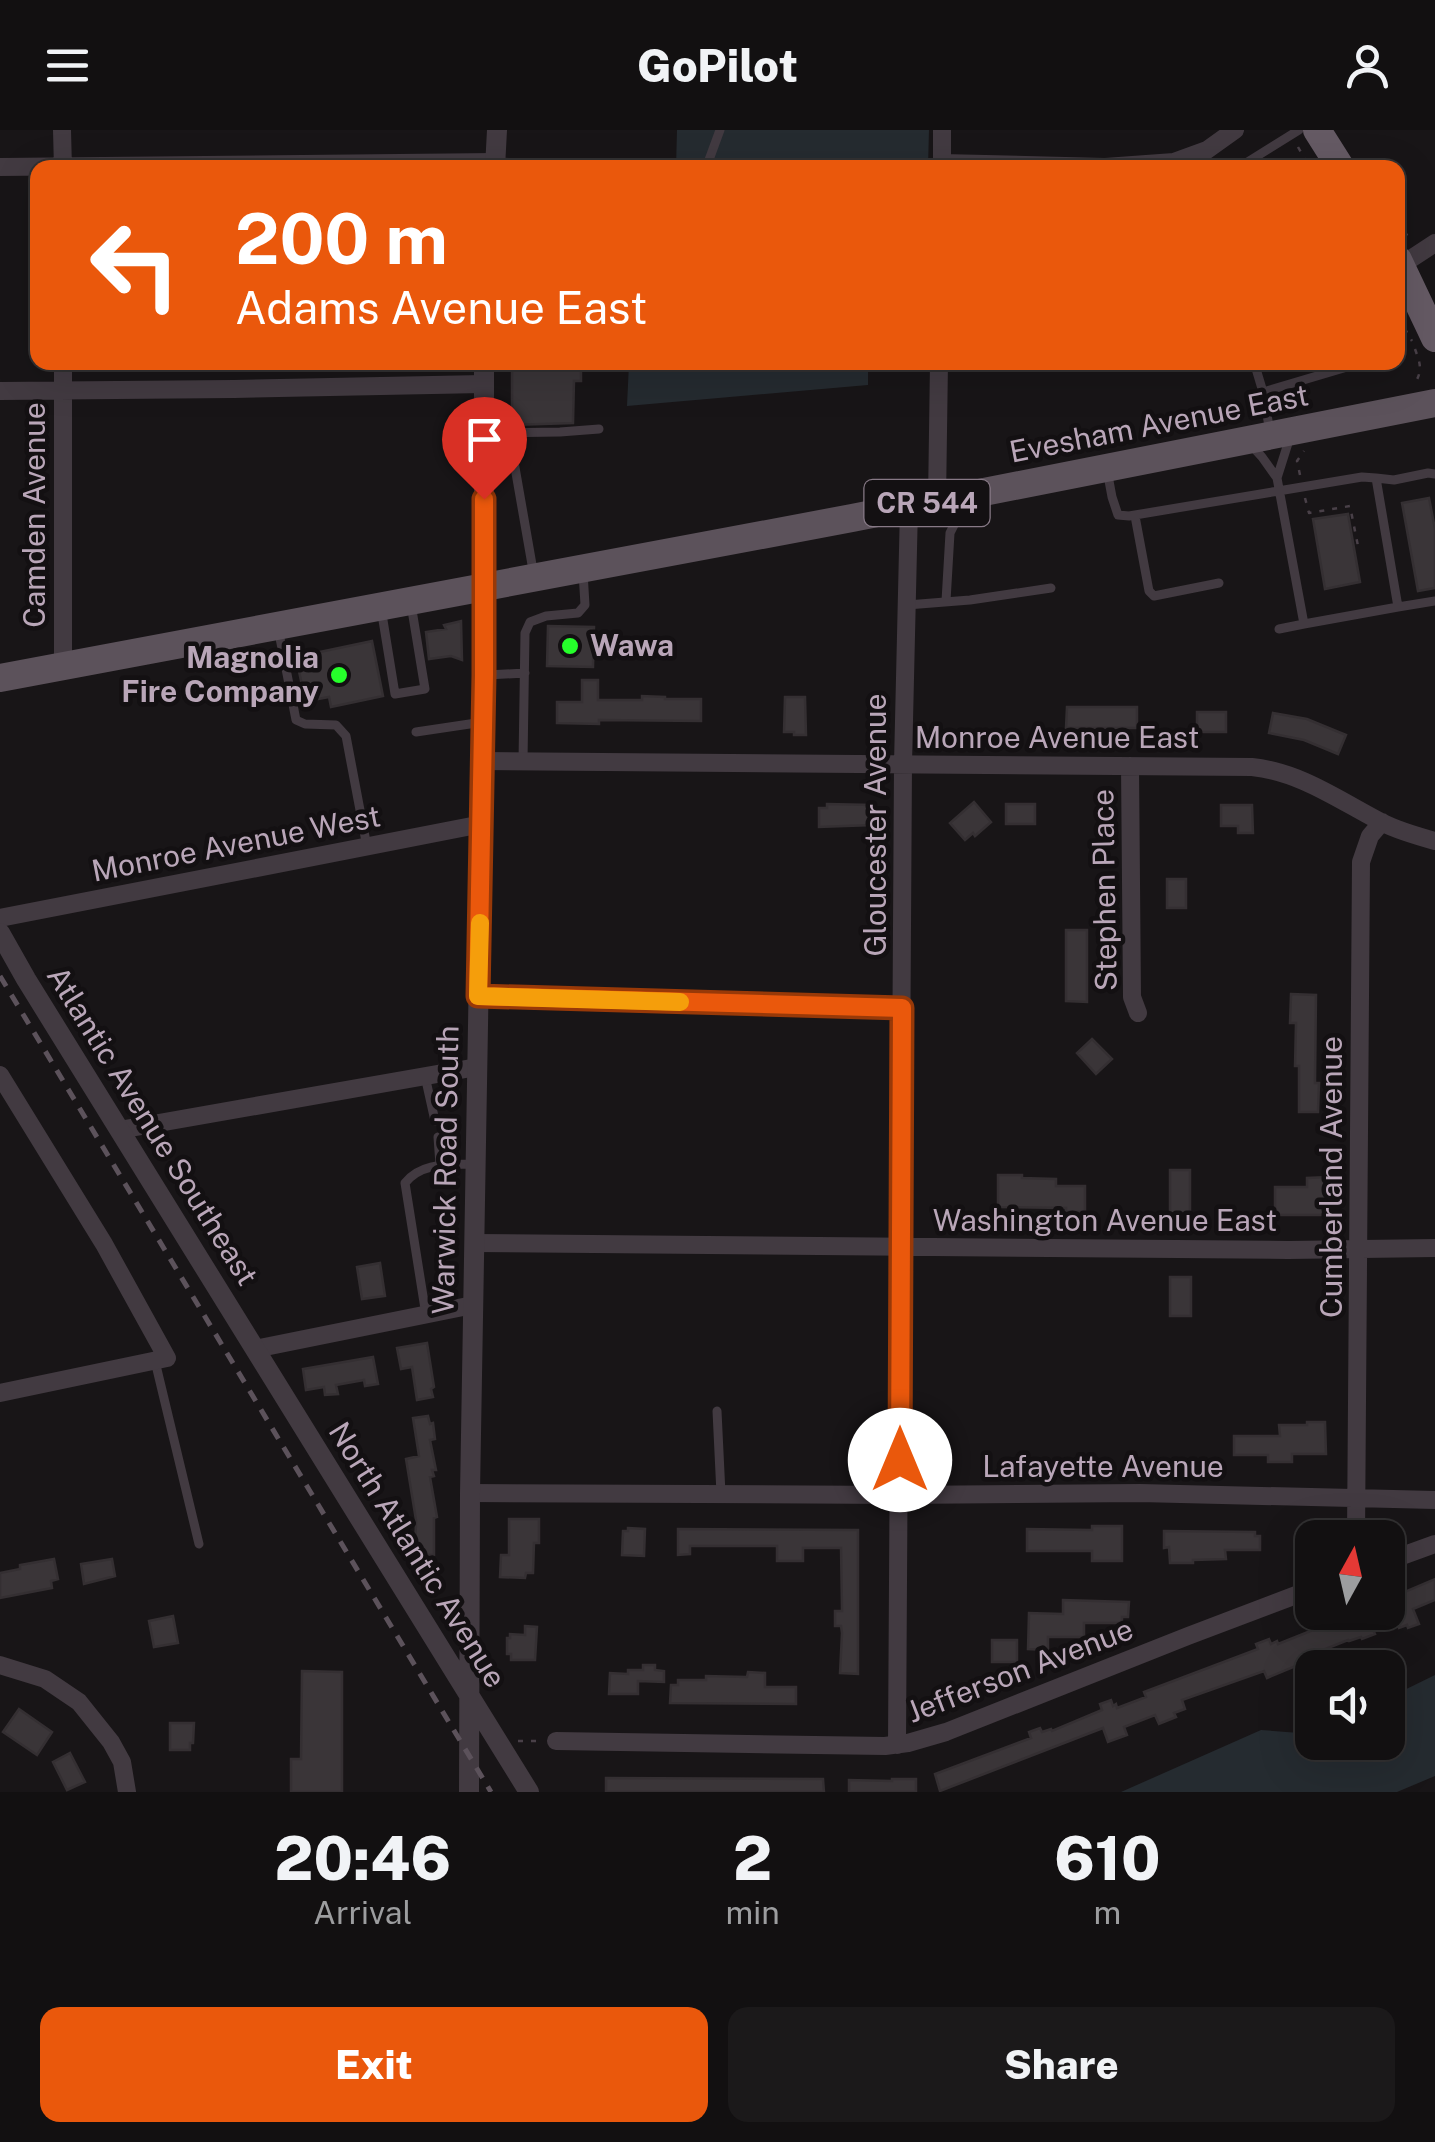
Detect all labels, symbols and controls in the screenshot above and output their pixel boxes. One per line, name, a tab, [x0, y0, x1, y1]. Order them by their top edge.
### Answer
icon: menu	[40, 38, 95, 93]
icon: person	[1340, 38, 1395, 93]
text: GoPilot	[637, 39, 798, 92]
text: 200 m	[235, 197, 448, 280]
icon: left	[70, 200, 200, 330]
text: Adams Avenue East	[235, 281, 648, 334]
street label: Evesham Avenue East	[1006, 376, 1311, 470]
pin	[442, 397, 527, 500]
street label: Camden Avenue	[16, 402, 52, 628]
icon: arrive	[457, 412, 512, 467]
road number: CR 544	[864, 480, 990, 526]
place label: Wawa	[590, 627, 674, 663]
marker: Wawa	[559, 635, 581, 657]
place label: Magnolia Fire Company	[121, 639, 319, 709]
marker: Magnolia Fire Company	[328, 664, 350, 686]
street label: Gloucester Avenue	[857, 694, 893, 956]
street label: Monroe Avenue East	[915, 719, 1199, 755]
street label: Stephen Place	[1084, 789, 1124, 991]
street label: Monroe Avenue West	[88, 797, 383, 889]
street label: Atlantic Avenue Southeast	[40, 959, 266, 1292]
street label: Warwick Road South	[424, 1025, 466, 1315]
street label: Cumberland Avenue	[1313, 1036, 1349, 1318]
street label: Washington Avenue East	[933, 1202, 1277, 1238]
position arrow	[848, 1408, 952, 1512]
street label: North Atlantic Avenue	[322, 1415, 514, 1694]
street label: Lafayette Avenue	[982, 1448, 1224, 1484]
north arrow	[1295, 1520, 1405, 1630]
map controls	[1295, 1520, 1405, 1760]
street label: Jefferson Avenue	[901, 1610, 1138, 1730]
button: sound	[1295, 1650, 1405, 1760]
text: 20:46	[274, 1823, 451, 1894]
text: 2	[733, 1823, 772, 1894]
text: 610	[1054, 1823, 1161, 1894]
text: Arrival	[313, 1894, 412, 1931]
text: min	[726, 1894, 780, 1931]
text: m	[1094, 1894, 1121, 1931]
button: Exit	[40, 2007, 708, 2122]
button: Share	[728, 2007, 1395, 2122]

